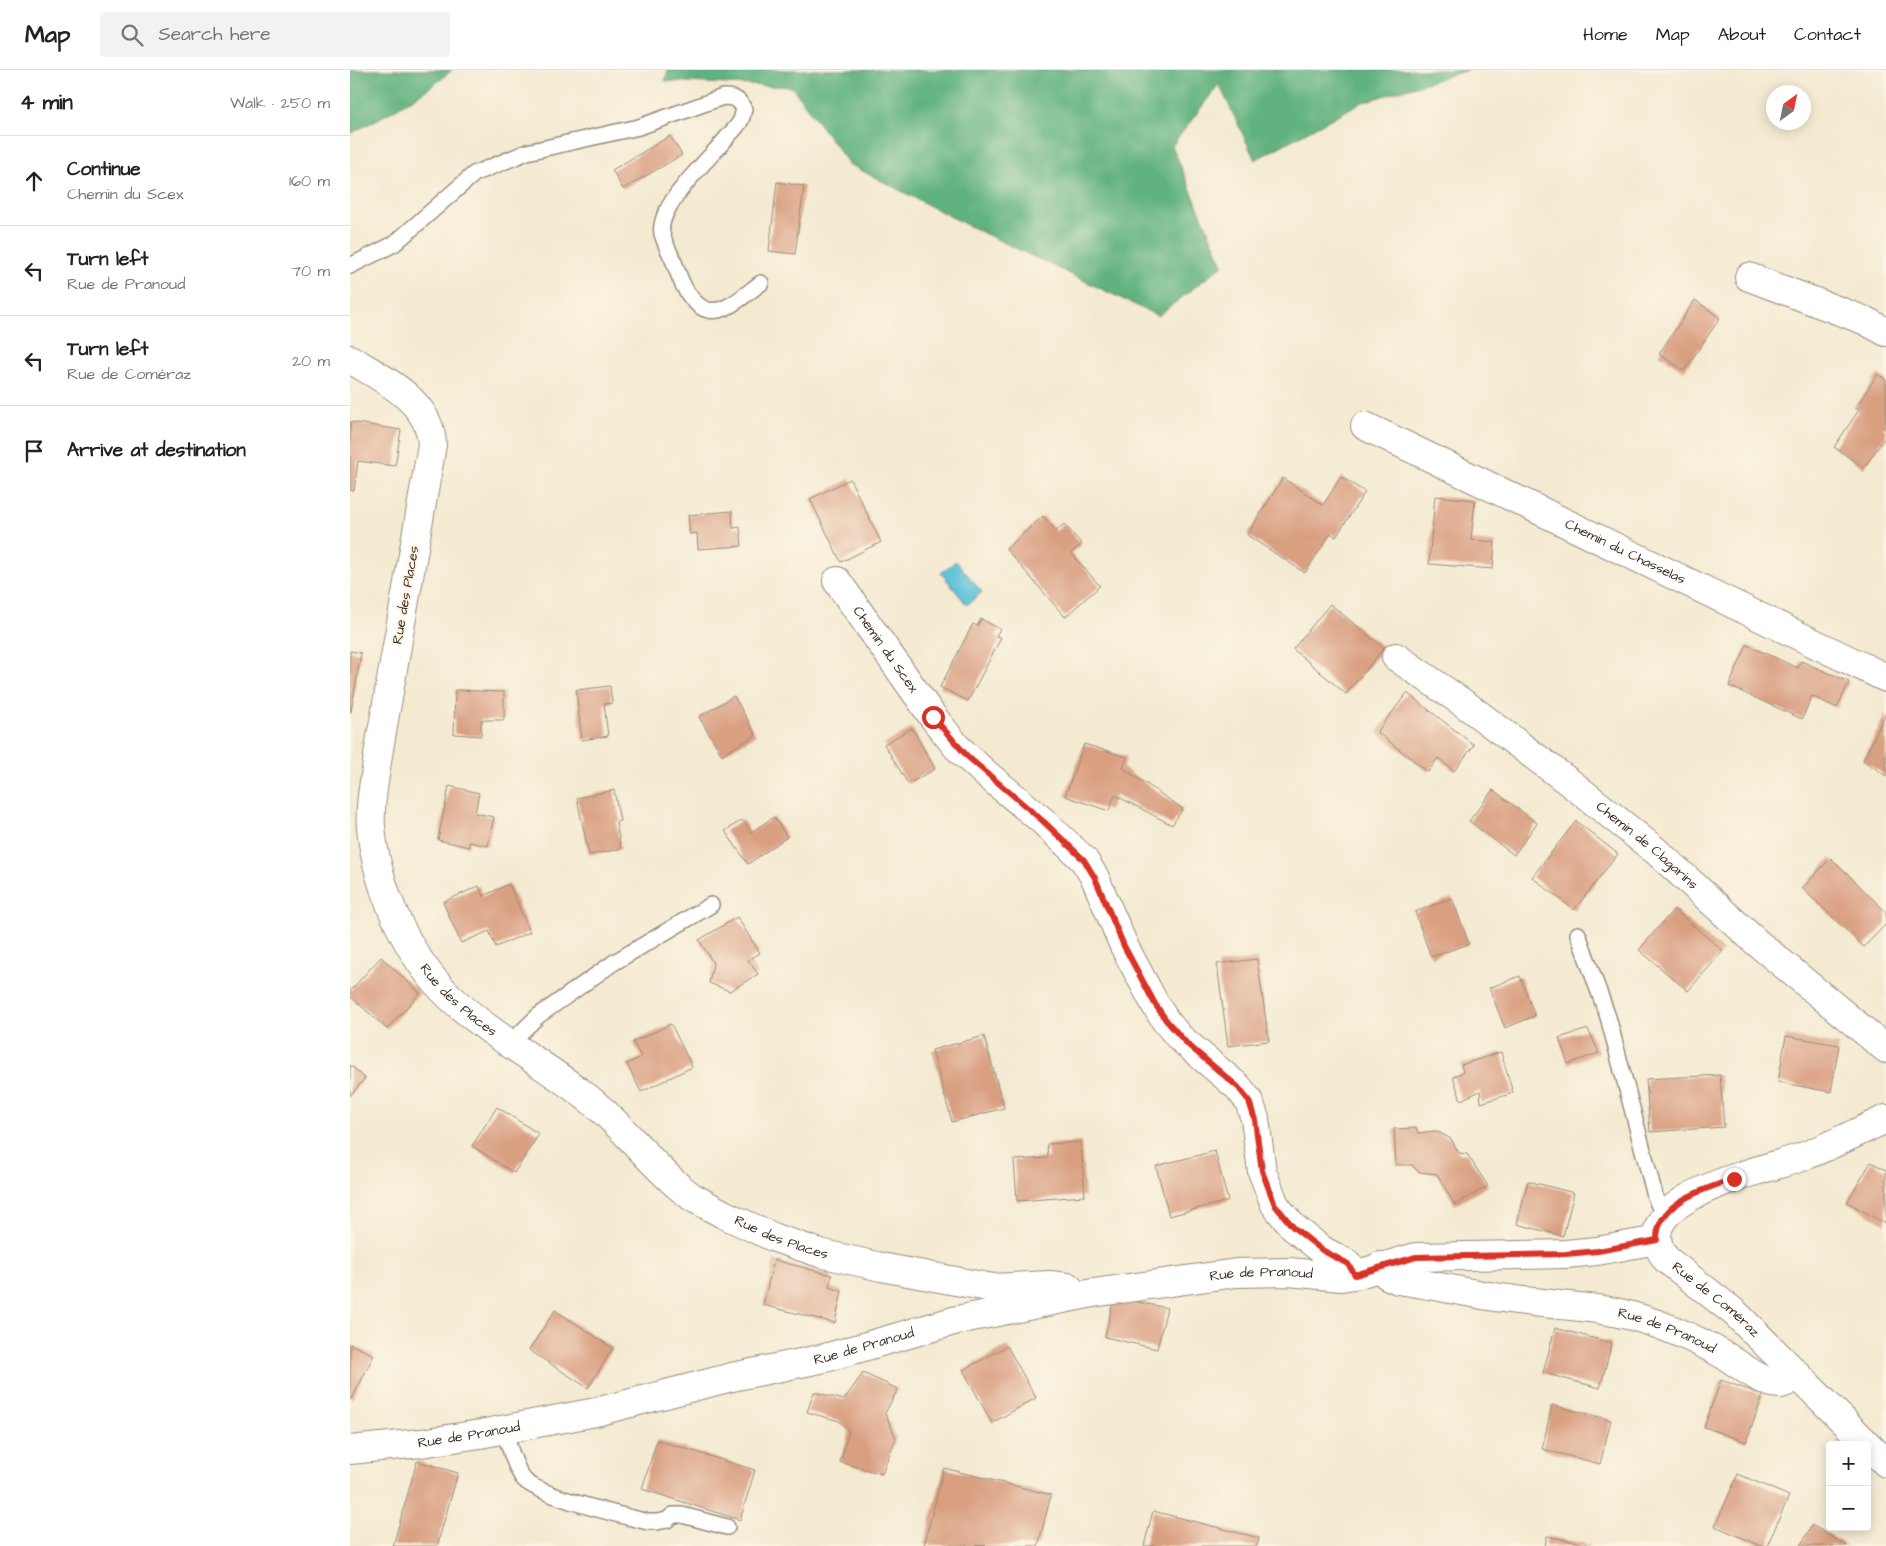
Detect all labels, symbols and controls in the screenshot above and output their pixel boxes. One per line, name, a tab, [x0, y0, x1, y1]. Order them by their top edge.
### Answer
search box	[100, 12, 450, 57]
text: Map	[25, 18, 70, 52]
icon: search	[118, 21, 146, 49]
text: Search here	[158, 21, 271, 48]
text: Home	[1583, 22, 1628, 47]
text: Map	[1656, 22, 1690, 47]
text: About	[1718, 22, 1766, 47]
text: Contact	[1794, 22, 1861, 47]
north arrow	[1766, 85, 1811, 130]
text: 4 min	[20, 88, 73, 117]
text: Walk · 250 m	[230, 92, 330, 114]
text: Continue	[67, 156, 141, 183]
icon: ahead	[20, 167, 48, 195]
text: 160 m	[289, 170, 330, 192]
text: Chemin du Scex	[67, 183, 184, 205]
text: Turn left	[67, 246, 148, 273]
icon: left	[20, 257, 48, 285]
text: 70 m	[291, 260, 330, 282]
text: Rue de Pranoud	[67, 273, 185, 295]
text: Turn left	[67, 336, 148, 363]
icon: left	[20, 347, 48, 375]
text: 20 m	[292, 350, 330, 372]
text: Rue de Coméraz	[67, 363, 191, 385]
icon: arrive	[20, 437, 48, 465]
text: Arrive at destination	[67, 437, 246, 464]
street label: Chemin du Chasselas	[1561, 514, 1689, 590]
street label: Rue des Places	[388, 544, 424, 646]
street label: Chemin du Scex	[848, 602, 923, 697]
route start	[922, 706, 945, 729]
street label: Chemin de Clagarins	[1591, 797, 1702, 894]
street label: Rue des Places	[415, 960, 501, 1041]
route end	[1723, 1168, 1746, 1191]
street label: Rue des Places	[731, 1210, 830, 1265]
street label: Rue de Coméraz	[1668, 1257, 1764, 1342]
street label: Rue de Pranoud	[1208, 1262, 1314, 1287]
street label: Rue de Pranoud	[1616, 1303, 1719, 1359]
street label: Rue de Pranoud	[812, 1323, 917, 1370]
street label: Rue de Pranoud	[416, 1417, 522, 1453]
map controls	[1826, 1441, 1871, 1531]
button: +	[1826, 1441, 1871, 1486]
button: −	[1826, 1486, 1871, 1531]

